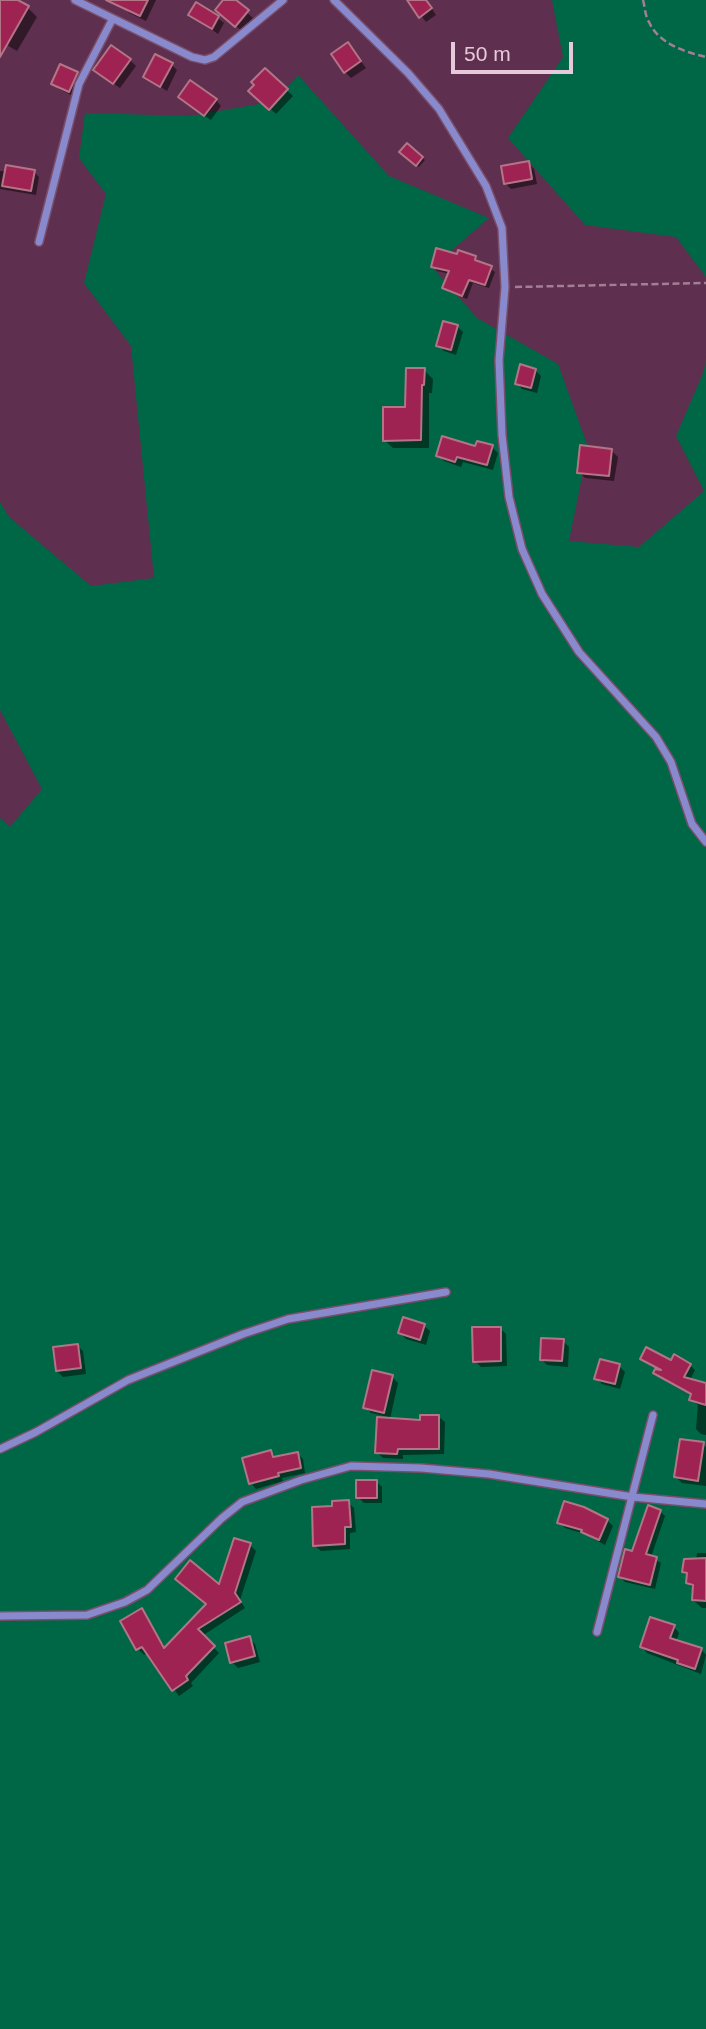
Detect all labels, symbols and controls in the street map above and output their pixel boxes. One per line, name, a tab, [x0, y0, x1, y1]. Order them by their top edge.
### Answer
scale bar	[454, 28, 576, 72]
text: 50 m	[464, 42, 511, 65]

